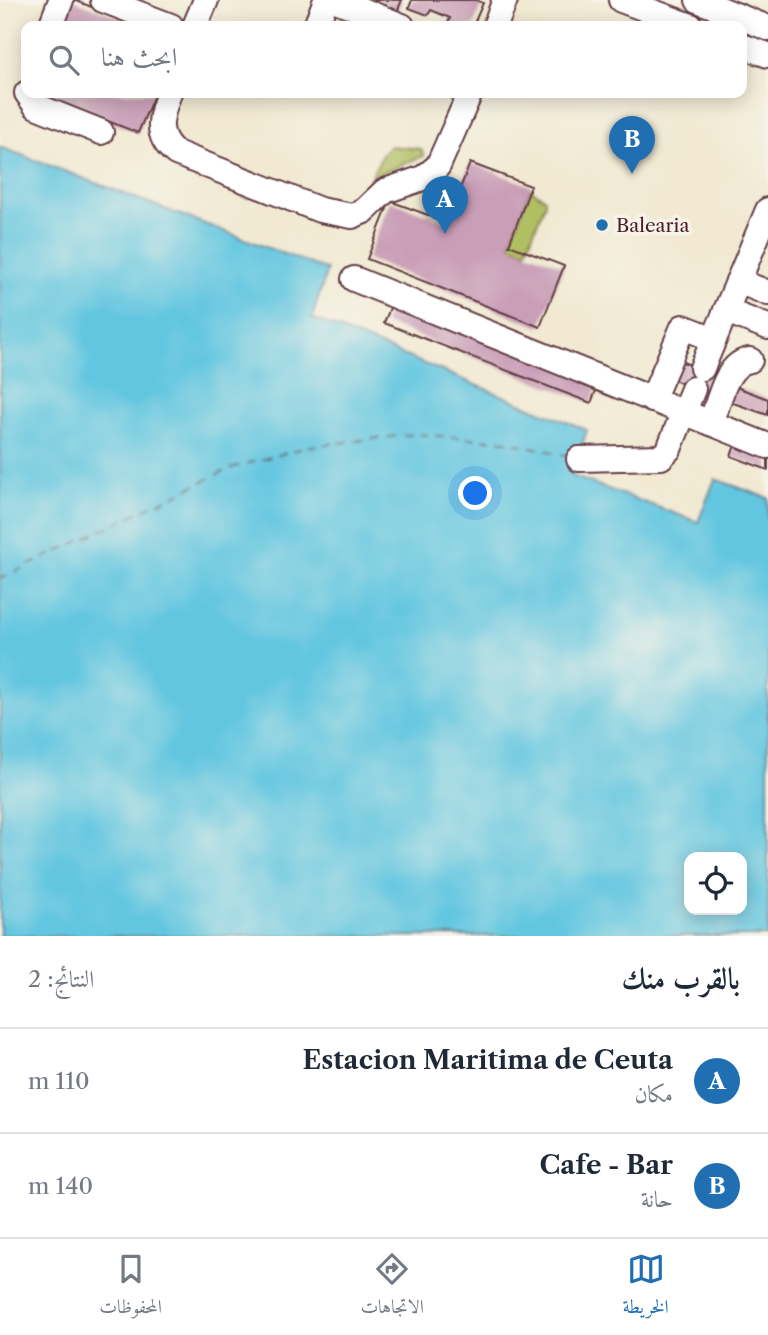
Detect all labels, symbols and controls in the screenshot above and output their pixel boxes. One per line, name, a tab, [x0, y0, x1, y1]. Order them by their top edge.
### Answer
search box	[21, 21, 747, 98]
icon: search	[45, 41, 83, 79]
text: ابحث هنا	[101, 41, 177, 73]
pin: B	[609, 116, 655, 174]
pin: A	[422, 176, 468, 234]
place label: Balearia	[616, 214, 689, 237]
marker: Balearia	[594, 217, 610, 233]
your location	[458, 476, 492, 510]
map controls	[684, 852, 747, 915]
button: locate	[684, 852, 747, 915]
text: بالقرب منك	[622, 960, 740, 997]
text: النتائج: 2	[28, 965, 94, 993]
text: Estacion Maritima de Ceuta	[302, 1044, 673, 1076]
text: 110 m	[28, 1067, 89, 1095]
text: A	[708, 1067, 726, 1095]
text: مكان	[634, 1080, 673, 1108]
text: Cafe - Bar	[539, 1149, 673, 1181]
text: 140 m	[28, 1172, 93, 1200]
text: B	[708, 1172, 726, 1200]
text: حانة	[641, 1185, 673, 1213]
tab: المحفوظات	[99, 1250, 162, 1325]
tab: الاتجاهات	[361, 1250, 424, 1325]
tab: الخريطة	[622, 1250, 669, 1325]

